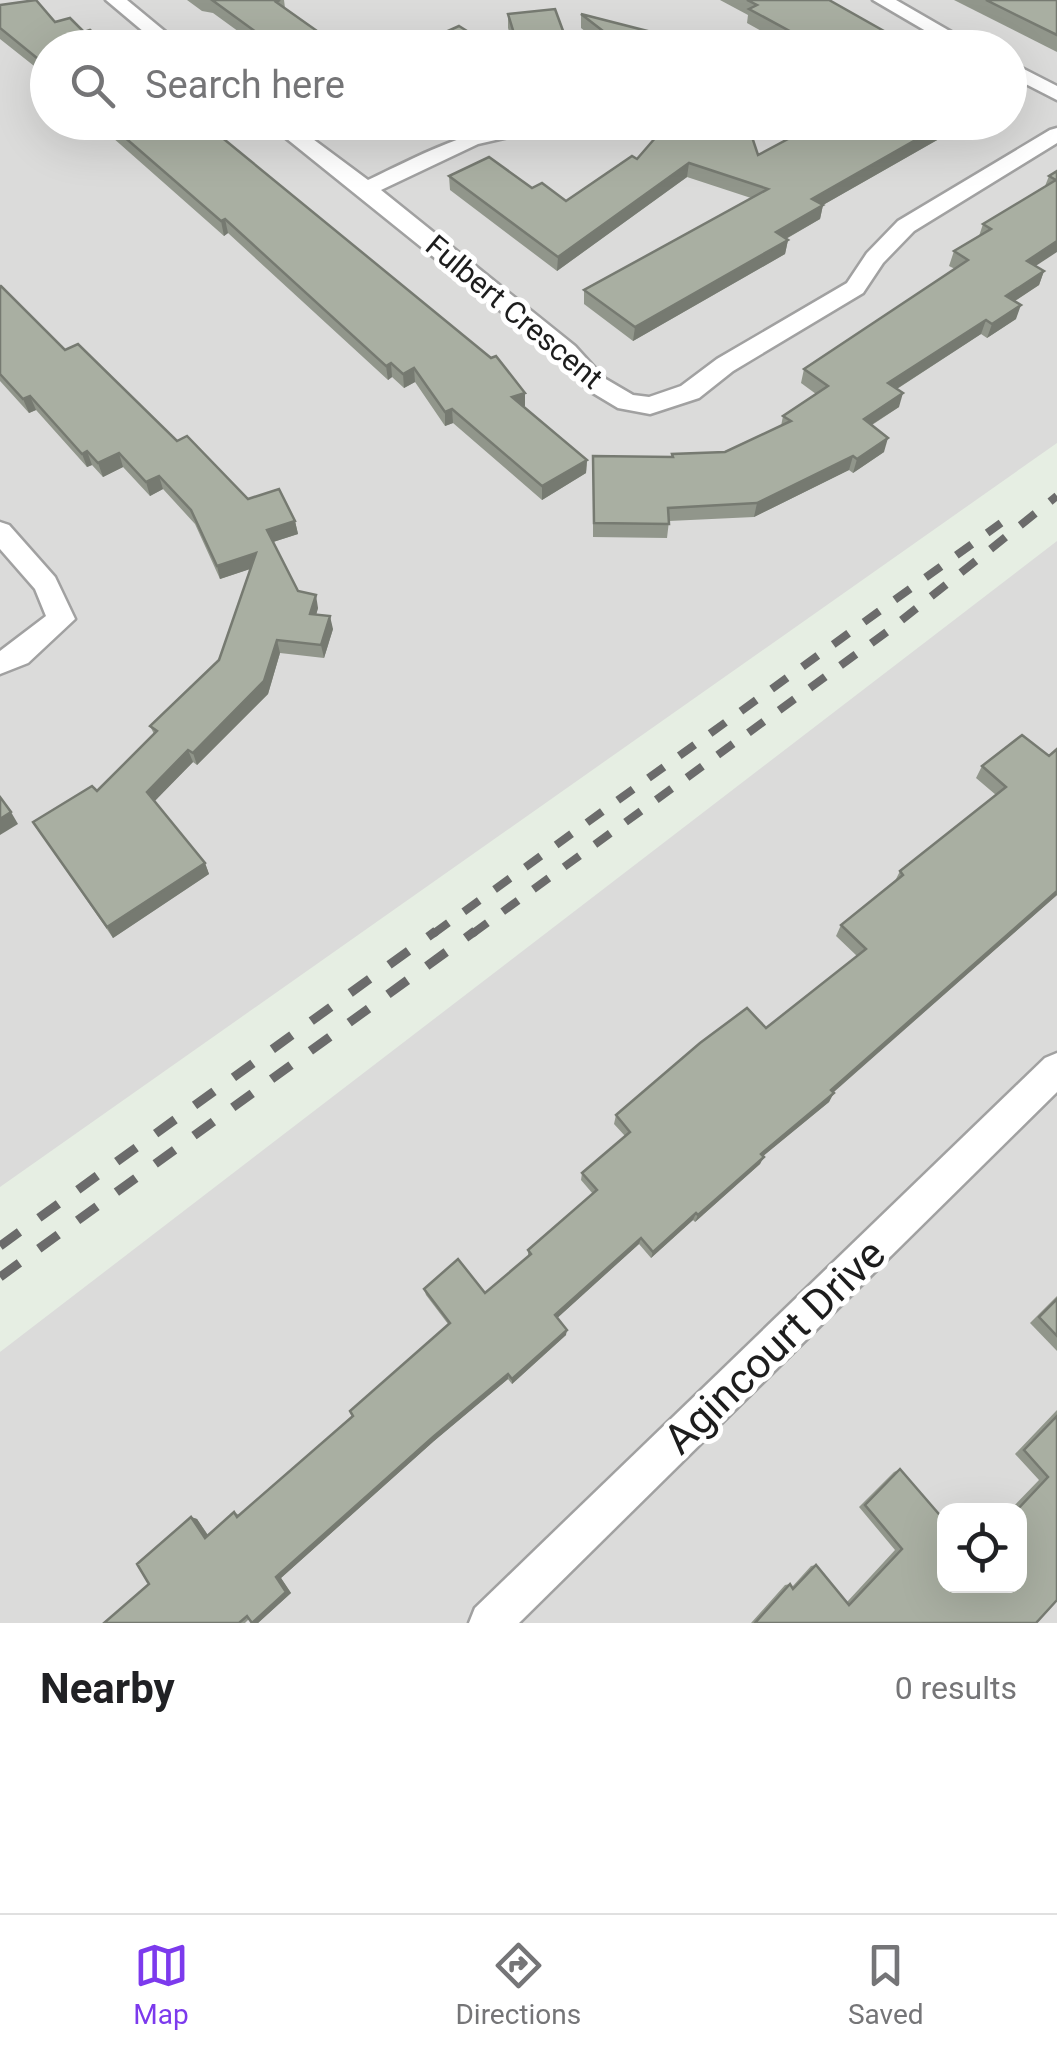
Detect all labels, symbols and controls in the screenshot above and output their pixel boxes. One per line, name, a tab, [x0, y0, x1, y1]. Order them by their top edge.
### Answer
search box	[30, 30, 1027, 140]
icon: search	[65, 58, 120, 113]
text: Search here	[145, 63, 345, 107]
street label: Fulbert Crescent	[419, 228, 610, 396]
street label: Agincourt Drive	[654, 1229, 895, 1464]
map controls	[937, 1503, 1027, 1593]
button: locate	[937, 1503, 1027, 1593]
text: Nearby	[40, 1664, 175, 1713]
text: 0 results	[895, 1669, 1017, 1707]
tab: Map	[133, 1938, 189, 2031]
tab: Directions	[455, 1938, 581, 2031]
tab: Saved	[848, 1938, 924, 2031]

